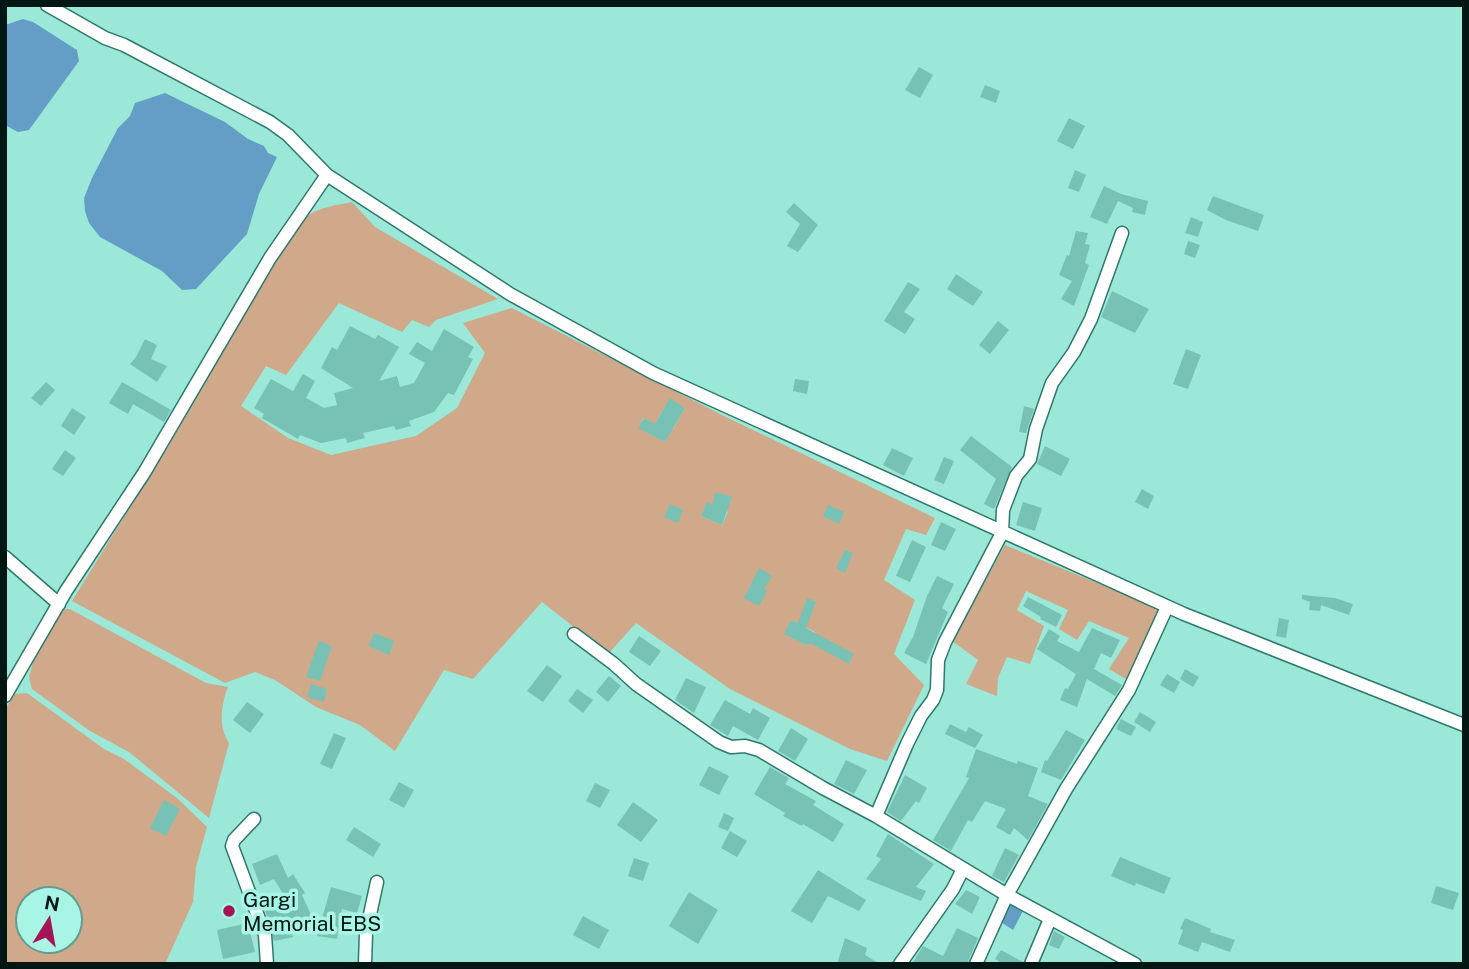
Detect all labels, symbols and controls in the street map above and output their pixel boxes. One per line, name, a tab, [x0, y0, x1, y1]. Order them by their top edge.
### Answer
north arrow	[14, 885, 84, 955]
place label: Gargi Memorial EBS	[243, 887, 381, 936]
text: N	[43, 891, 62, 916]
marker: Gargi Memorial EBS	[221, 903, 237, 919]

